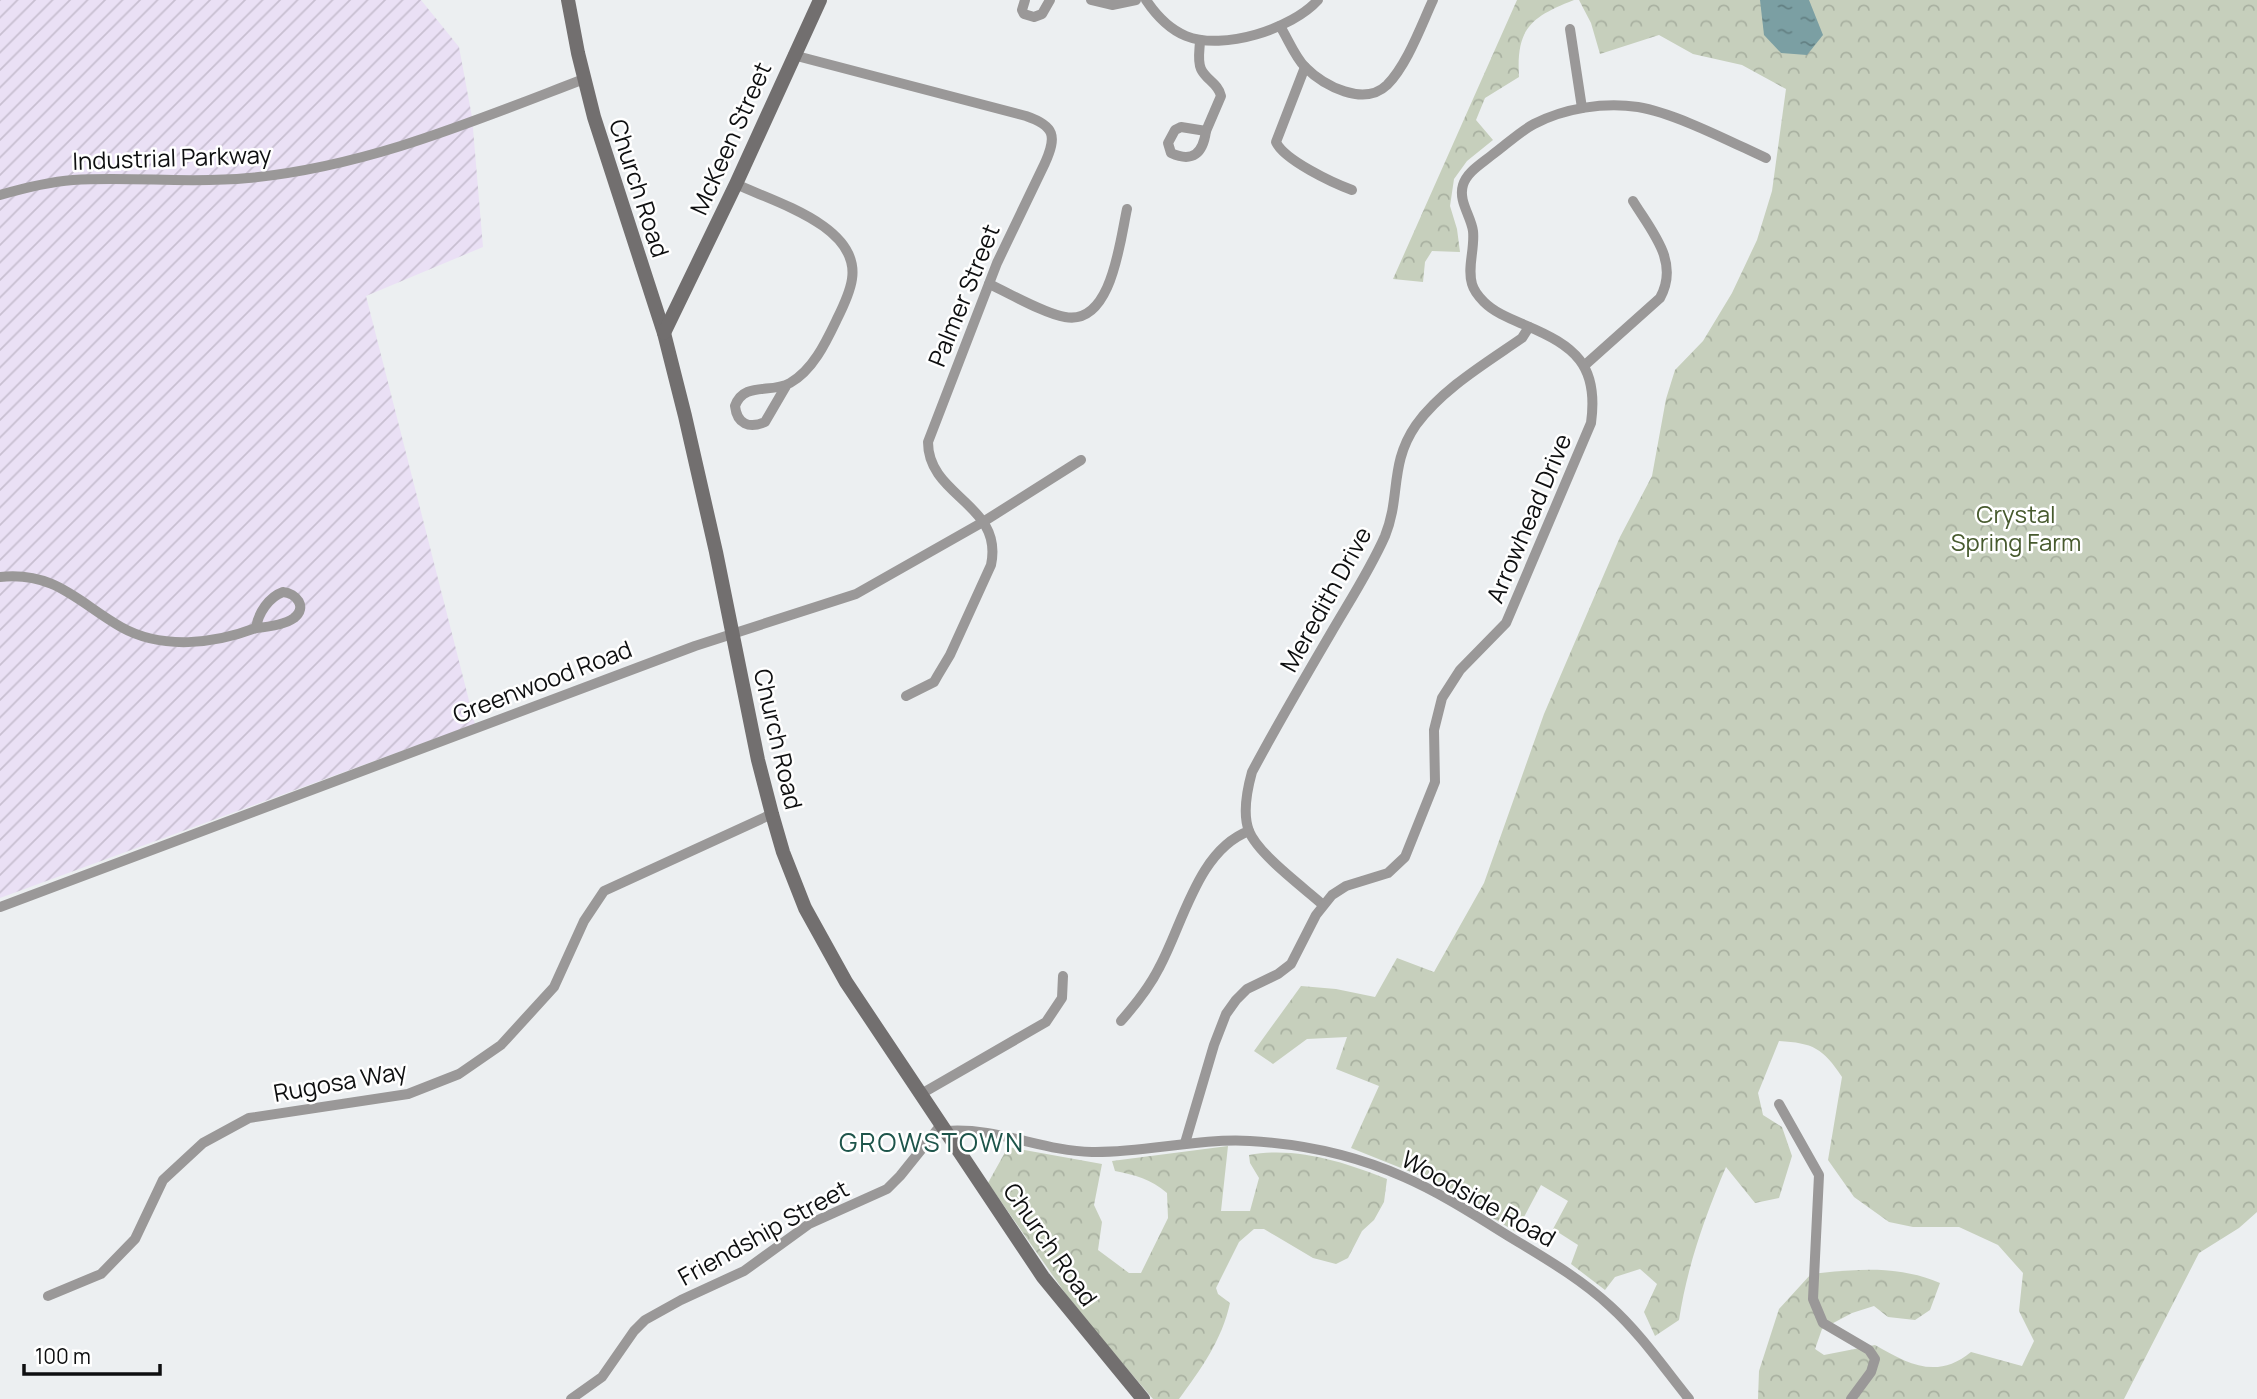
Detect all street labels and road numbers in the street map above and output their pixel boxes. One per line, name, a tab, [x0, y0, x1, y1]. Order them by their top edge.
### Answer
street label: McKeen Street	[682, 56, 778, 220]
street label: Church Road	[602, 115, 678, 261]
street label: Industrial Parkway	[72, 137, 272, 177]
street label: Palmer Street	[919, 219, 1007, 371]
street label: Arrowhead Drive	[1477, 428, 1579, 608]
street label: Meredith Drive	[1271, 520, 1379, 678]
street label: Greenwood Road	[448, 632, 636, 730]
street label: Church Road	[747, 665, 811, 813]
street label: Rugosa Way	[271, 1053, 410, 1109]
street label: Woodside Road	[1396, 1142, 1562, 1254]
street label: Friendship Street	[672, 1171, 854, 1293]
street label: Church Road	[996, 1176, 1106, 1312]

